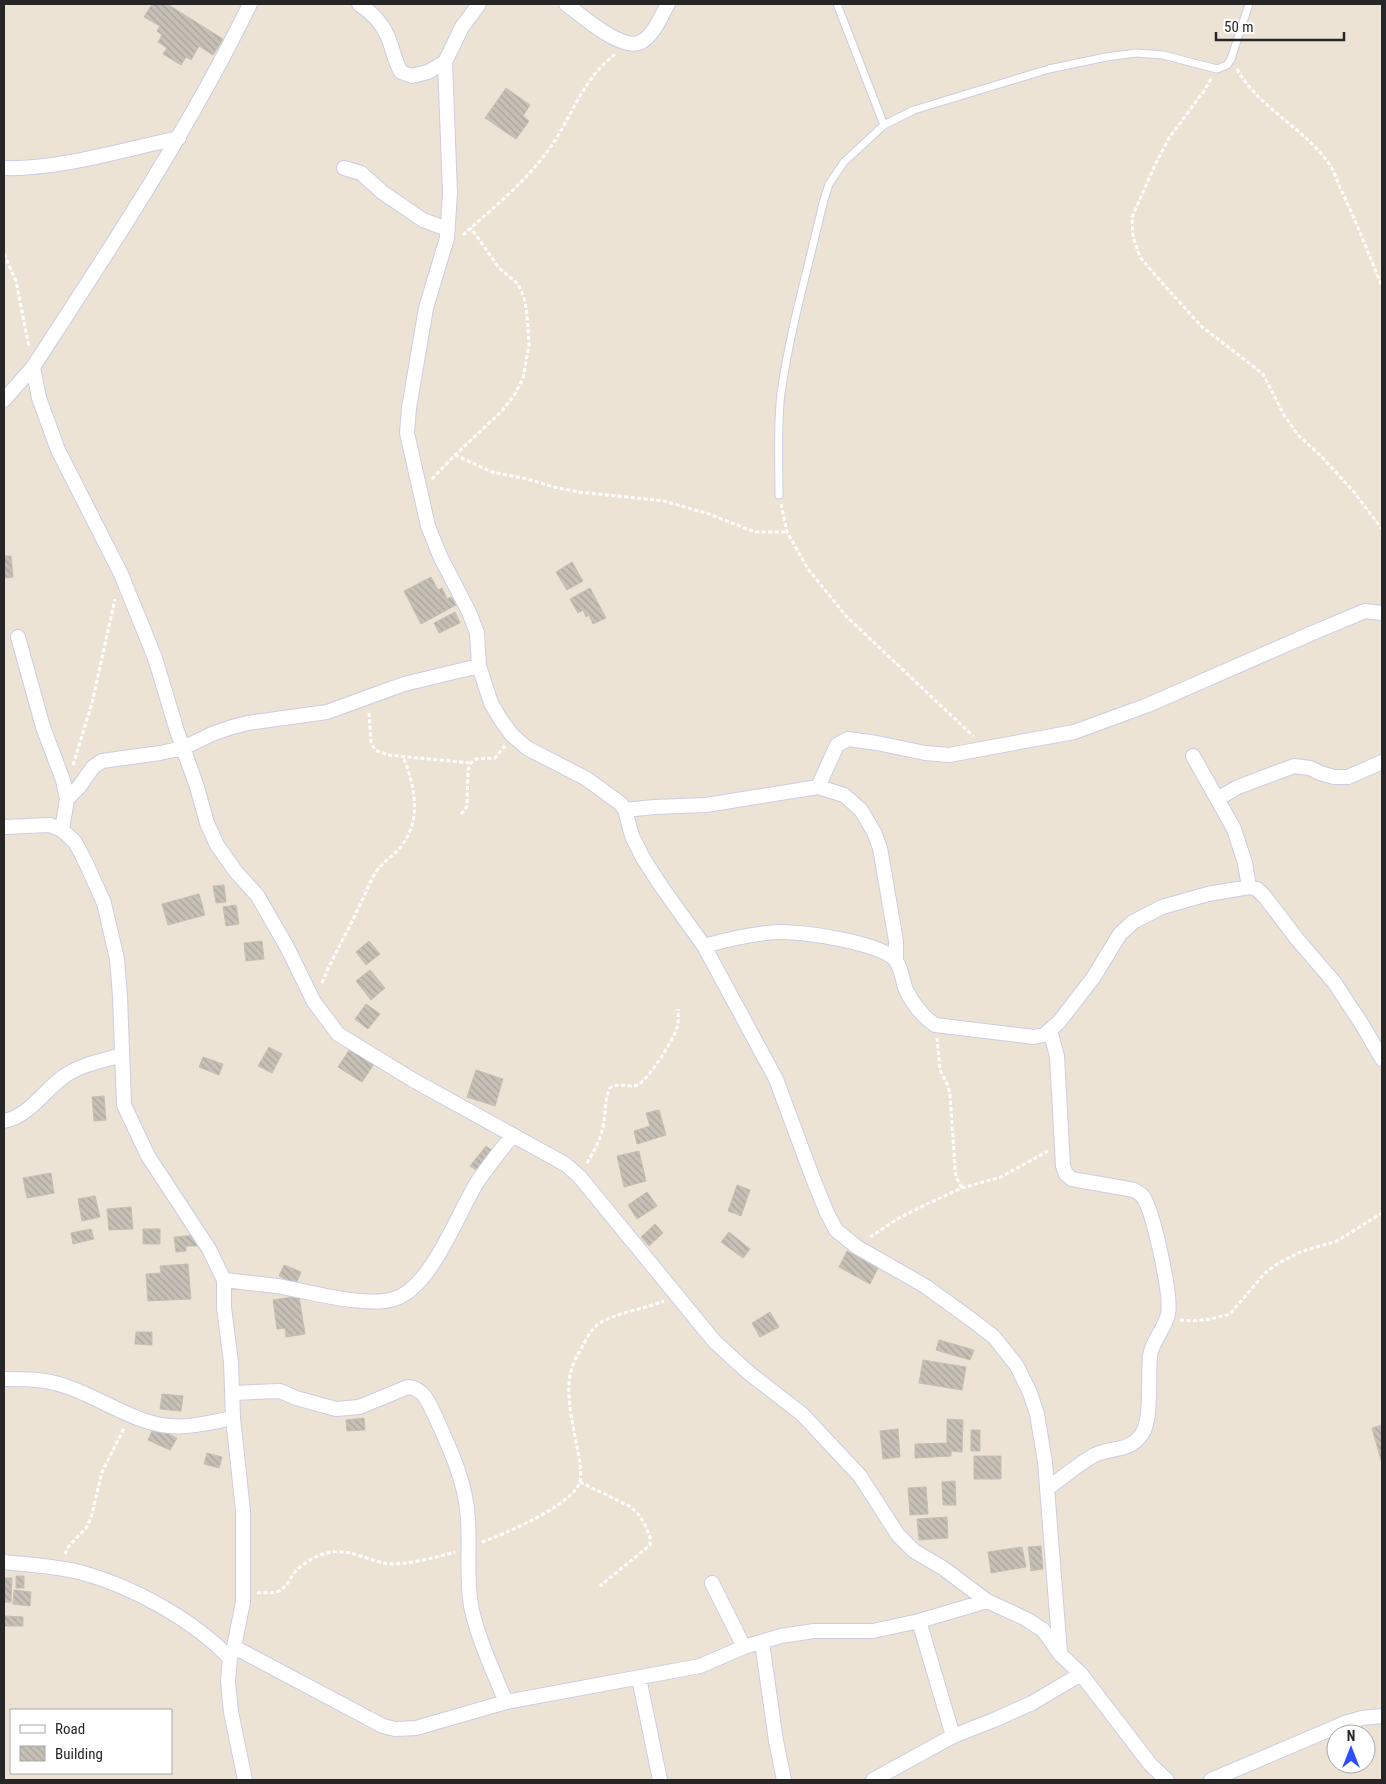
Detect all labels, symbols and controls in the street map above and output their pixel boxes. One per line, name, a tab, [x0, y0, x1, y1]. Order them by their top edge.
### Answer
scale bar	[1216, 10, 1344, 42]
text: 50 m	[1224, 18, 1254, 36]
legend	[10, 1709, 172, 1774]
text: Road	[55, 1720, 85, 1738]
north arrow	[1326, 1724, 1376, 1774]
text: N	[1347, 1728, 1355, 1744]
text: Building	[55, 1745, 103, 1763]

